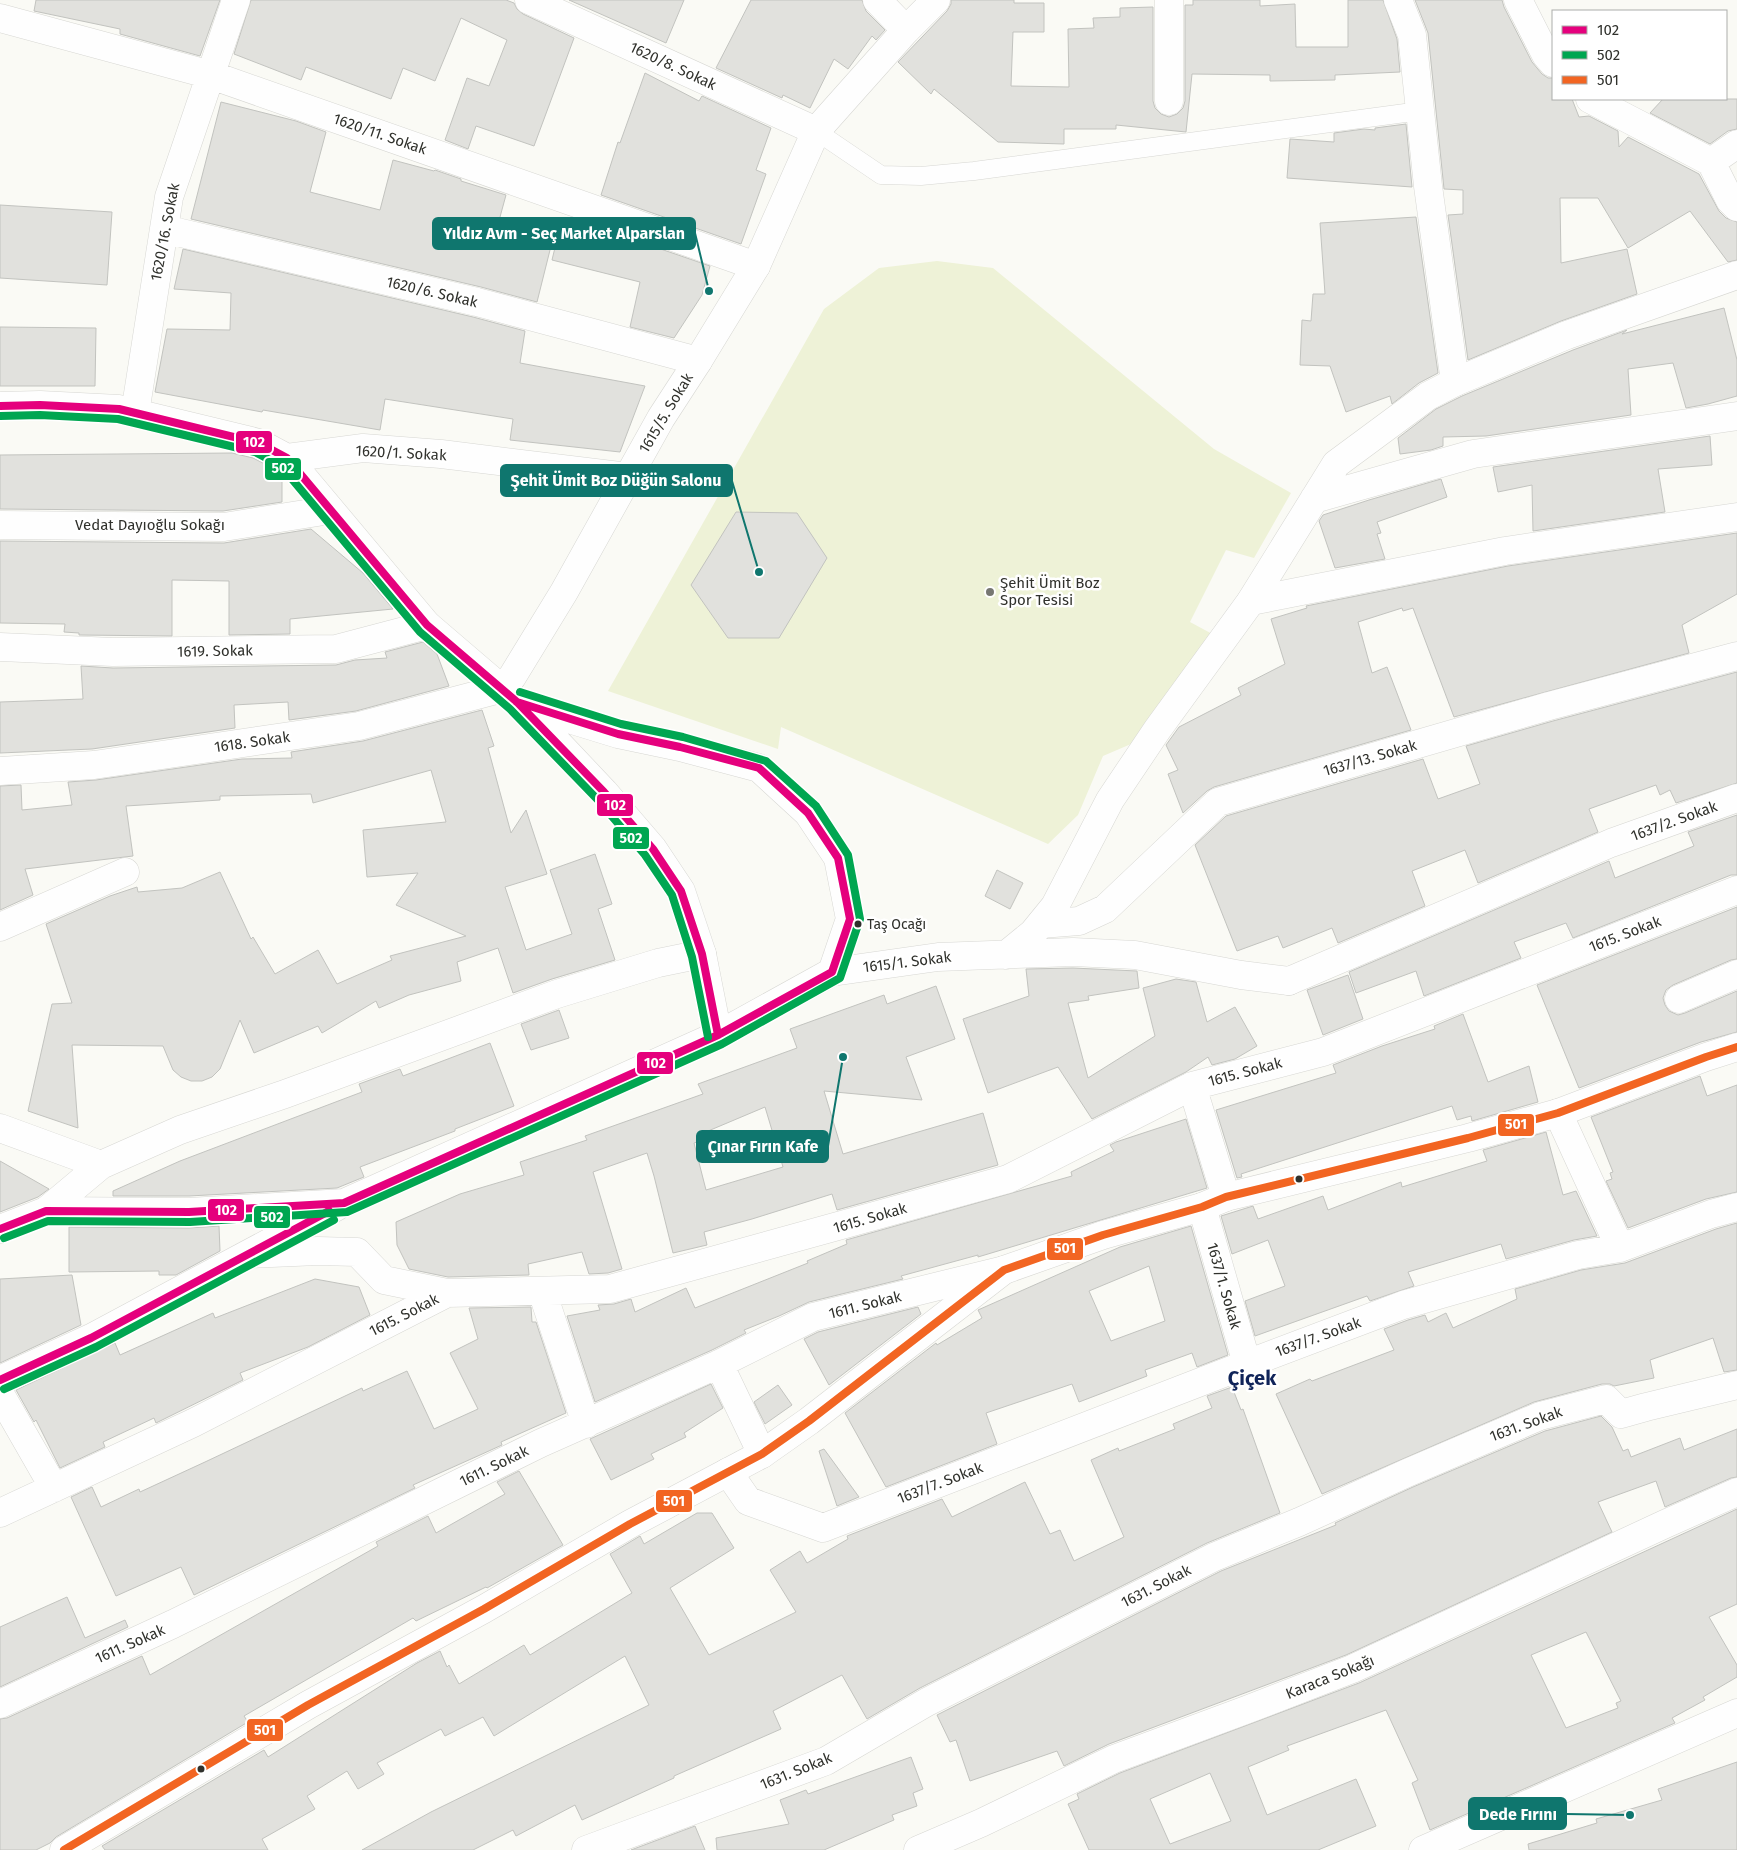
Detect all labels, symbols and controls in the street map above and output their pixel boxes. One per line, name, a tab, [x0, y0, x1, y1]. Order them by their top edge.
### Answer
legend	[1552, 10, 1727, 100]
text: 102	[1597, 21, 1619, 39]
street label: 1620/8. Sokak	[627, 38, 720, 94]
text: 502	[1597, 46, 1620, 64]
text: 501	[1597, 71, 1619, 89]
street label: 1620/11. Sokak	[331, 110, 429, 158]
street label: 1620/16. Sokak	[147, 181, 183, 282]
callout: Yıldız Avm - Seç Market Alparslan	[433, 218, 695, 249]
text: Yıldız Avm - Seç Market Alparslan	[442, 224, 685, 244]
street label: 1620/6. Sokak	[385, 273, 480, 311]
street label: 1615/5. Sokak	[635, 369, 697, 456]
line badge: 102	[235, 430, 273, 454]
text: 102	[243, 434, 265, 451]
street label: 1620/1. Sokak	[355, 442, 447, 464]
line badge: 502	[264, 457, 302, 481]
text: 502	[272, 460, 294, 477]
callout: Şehit Ümit Boz Düğün Salonu	[501, 465, 732, 496]
text: Şehit Ümit Boz Düğün Salonu	[511, 470, 721, 492]
street label: Vedat Dayıoğlu Sokağı	[75, 516, 225, 534]
place label: Şehit Ümit Boz Spor Tesisi	[1000, 574, 1100, 609]
marker: Şehit Ümit Boz Spor Tesisi	[984, 586, 996, 598]
street label: 1619. Sokak	[177, 641, 253, 661]
street label: 1618. Sokak	[213, 728, 291, 756]
street label: 1637/13. Sokak	[1321, 736, 1419, 780]
line badge: 102	[596, 793, 634, 817]
text: 102	[604, 797, 626, 814]
street label: 1637/2. Sokak	[1629, 797, 1720, 845]
line badge: 502	[612, 826, 650, 850]
text: 502	[620, 830, 642, 847]
street label: 1615. Sokak	[1586, 912, 1664, 956]
place label: Taş Ocağı	[867, 916, 926, 933]
marker: Taş Ocağı	[853, 919, 863, 929]
street label: 1615/1. Sokak	[862, 948, 952, 976]
line badge: 102	[636, 1051, 674, 1075]
street label: 1615. Sokak	[1206, 1053, 1284, 1090]
text: 102	[644, 1055, 666, 1072]
line badge: 501	[1497, 1113, 1535, 1137]
text: 501	[1505, 1116, 1527, 1133]
callout: Çınar Fırın Kafe	[697, 1131, 828, 1162]
text: Çınar Fırın Kafe	[708, 1137, 818, 1158]
unlabelled marker	[1294, 1174, 1304, 1184]
line badge: 102	[207, 1198, 245, 1222]
street label: 1615. Sokak	[831, 1199, 909, 1237]
text: 102	[215, 1202, 237, 1219]
line badge: 502	[253, 1205, 291, 1229]
text: 502	[261, 1209, 283, 1226]
line badge: 501	[1046, 1237, 1084, 1261]
text: 501	[1054, 1240, 1076, 1257]
street label: 1637/1. Sokak	[1203, 1241, 1245, 1332]
street label: 1611. Sokak	[827, 1287, 904, 1323]
street label: 1615. Sokak	[366, 1290, 442, 1340]
street label: 1637/7. Sokak	[1273, 1313, 1364, 1361]
district label: Çiçek	[1228, 1366, 1277, 1391]
street label: 1631. Sokak	[1487, 1402, 1565, 1445]
street label: 1611. Sokak	[457, 1441, 532, 1490]
street label: 1637/7. Sokak	[895, 1458, 986, 1508]
line badge: 501	[655, 1489, 693, 1513]
text: 501	[663, 1493, 685, 1510]
street label: 1631. Sokak	[1118, 1561, 1194, 1611]
street label: 1611. Sokak	[92, 1621, 168, 1667]
street label: Karaca Sokağı	[1283, 1651, 1377, 1703]
line badge: 501	[246, 1718, 284, 1742]
text: 501	[254, 1722, 276, 1739]
street label: 1631. Sokak	[758, 1748, 835, 1794]
unlabelled marker	[196, 1764, 206, 1774]
callout: Dede Fırını	[1469, 1798, 1566, 1829]
text: Dede Fırını	[1479, 1805, 1557, 1824]

